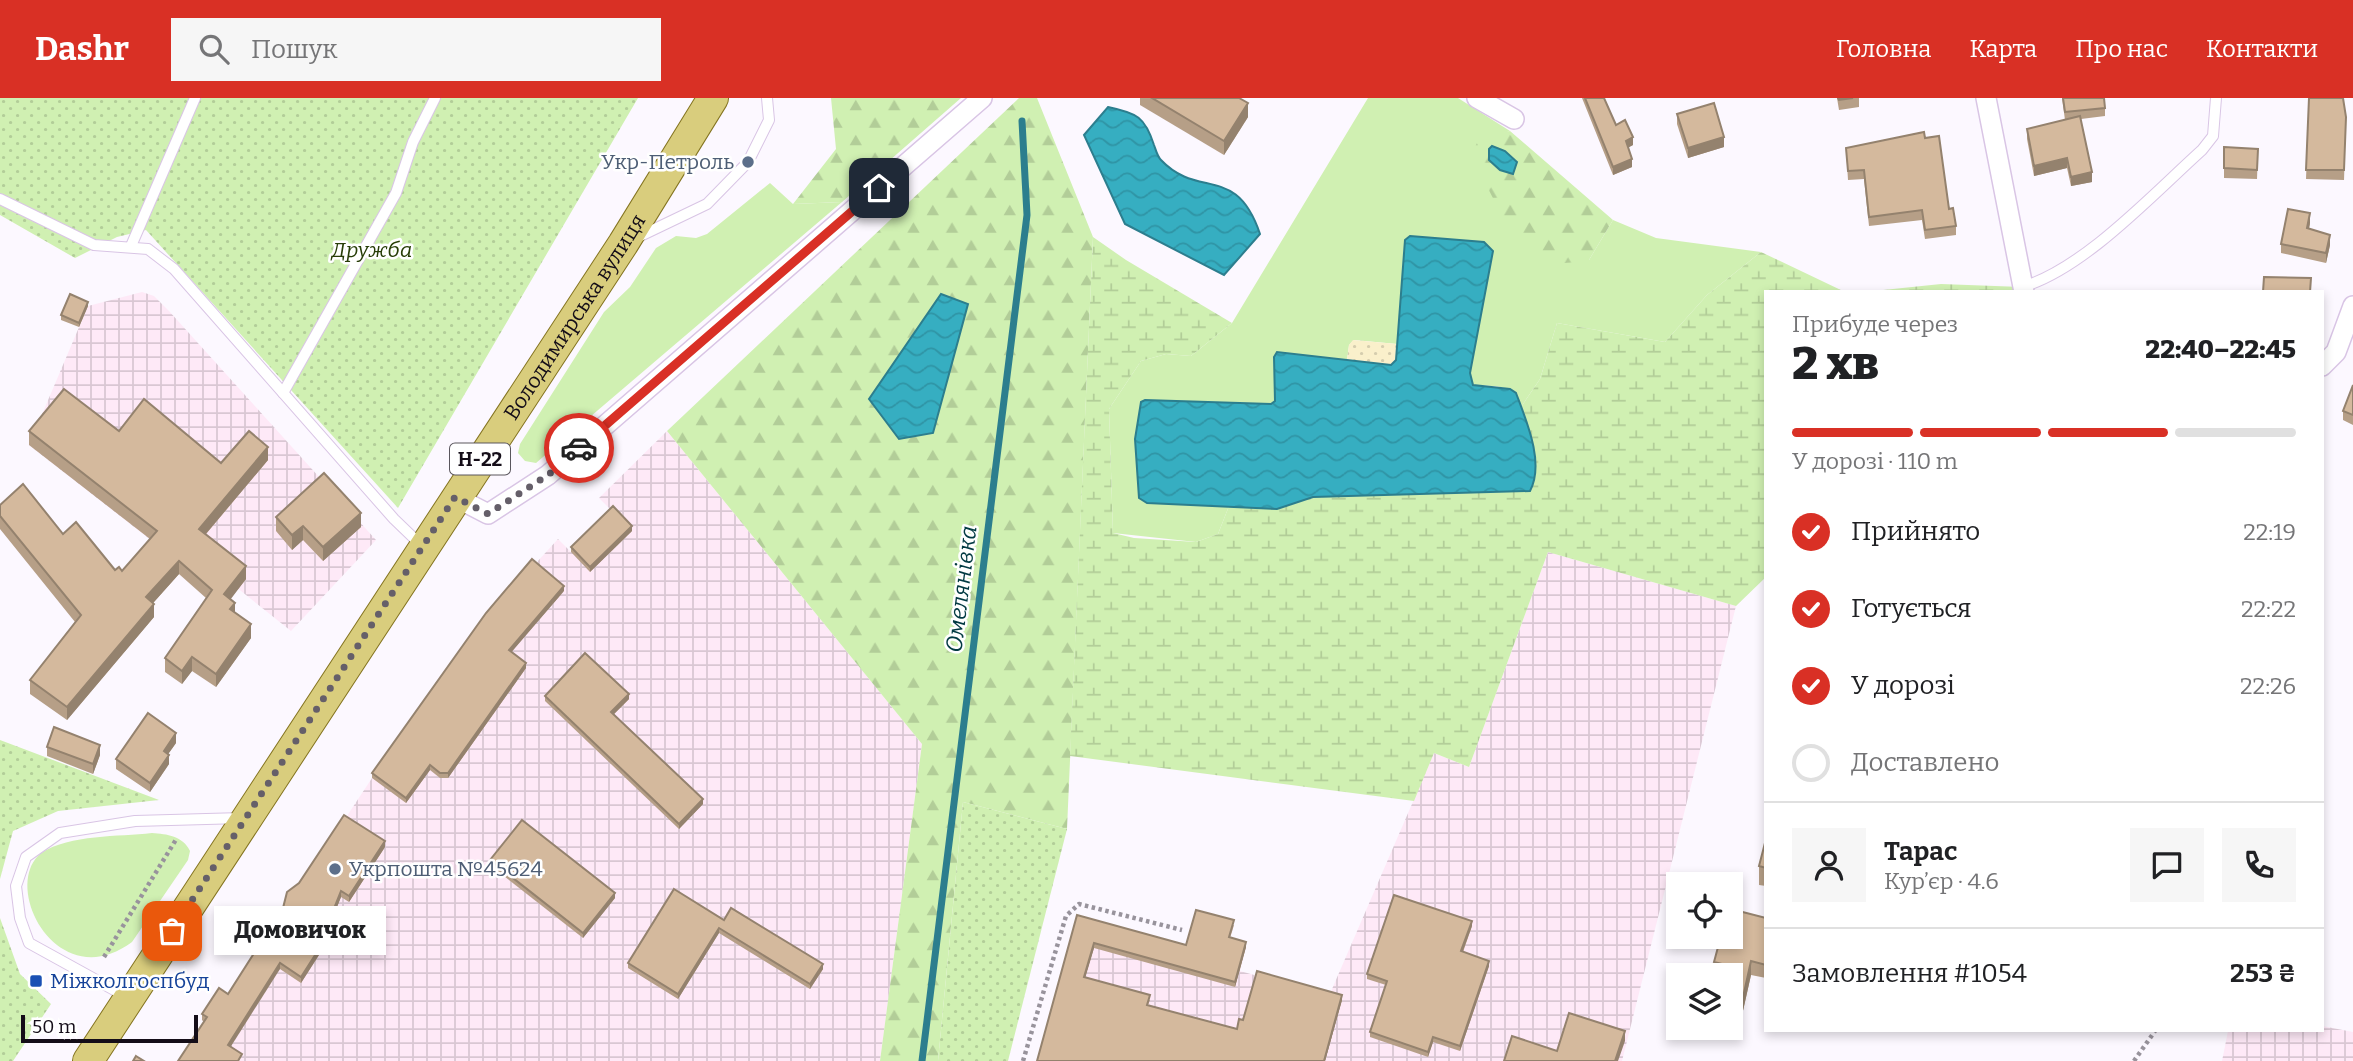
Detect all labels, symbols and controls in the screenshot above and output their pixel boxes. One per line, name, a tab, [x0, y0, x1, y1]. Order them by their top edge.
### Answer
search box	[171, 18, 661, 81]
text: Dashr	[35, 29, 129, 69]
icon: search	[195, 30, 233, 68]
text: Пошук	[251, 34, 338, 65]
text: Головна	[1836, 35, 1931, 63]
text: Карта	[1969, 35, 2037, 63]
text: Про нас	[2075, 35, 2168, 63]
text: Контакти	[2206, 35, 2318, 63]
place label: Укр-Петроль	[601, 149, 734, 175]
marker: Укр-Петроль	[740, 154, 756, 170]
pin	[849, 158, 909, 218]
icon: home	[860, 169, 898, 207]
street label: Володимирська вулиця	[498, 209, 651, 425]
park label: Дружба	[330, 237, 412, 263]
text: Прибуде через	[1792, 310, 1958, 338]
text: 22:40–22:45	[2145, 334, 2296, 365]
text: 2 хв	[1792, 336, 1879, 391]
courier	[544, 413, 614, 483]
icon: car	[560, 429, 598, 467]
road number: Н-22	[450, 444, 510, 474]
text: У дорозі · 110 m	[1792, 447, 1958, 475]
icon: check	[1792, 513, 1830, 551]
text: Прийнято	[1851, 516, 1980, 547]
text: 22:19	[2243, 518, 2296, 546]
water label: Омелянівка	[939, 524, 983, 654]
icon: check	[1792, 590, 1830, 628]
text: Готується	[1851, 593, 1971, 624]
text: 22:22	[2241, 595, 2296, 623]
icon: check	[1792, 667, 1830, 705]
text: У дорозі	[1851, 670, 1955, 701]
text: 22:26	[2240, 672, 2296, 700]
text: Доставлено	[1851, 747, 2000, 778]
button: person	[1792, 828, 1866, 902]
button: chat	[2130, 828, 2204, 902]
button: phone	[2222, 828, 2296, 902]
text: Тарас	[1884, 836, 1957, 867]
place label: Укрпошта №45624	[349, 856, 543, 882]
marker: Укрпошта №45624	[327, 861, 343, 877]
text: Кур’єр · 4.6	[1884, 867, 1999, 895]
map controls	[1666, 872, 1743, 1040]
button: locate	[1666, 872, 1743, 949]
pin	[142, 901, 202, 961]
callout: Домовичок	[214, 906, 386, 956]
icon: bag	[153, 912, 191, 950]
text: Домовичок	[234, 916, 366, 944]
text: Замовлення #1054	[1792, 958, 2027, 989]
text: 253 ₴	[2230, 958, 2296, 989]
button: layers	[1666, 963, 1743, 1040]
place label: Міжколгоспбуд	[50, 968, 210, 994]
marker: Міжколгоспбуд	[28, 973, 44, 989]
scale bar	[21, 1012, 198, 1044]
text: 50 m	[32, 1015, 76, 1038]

